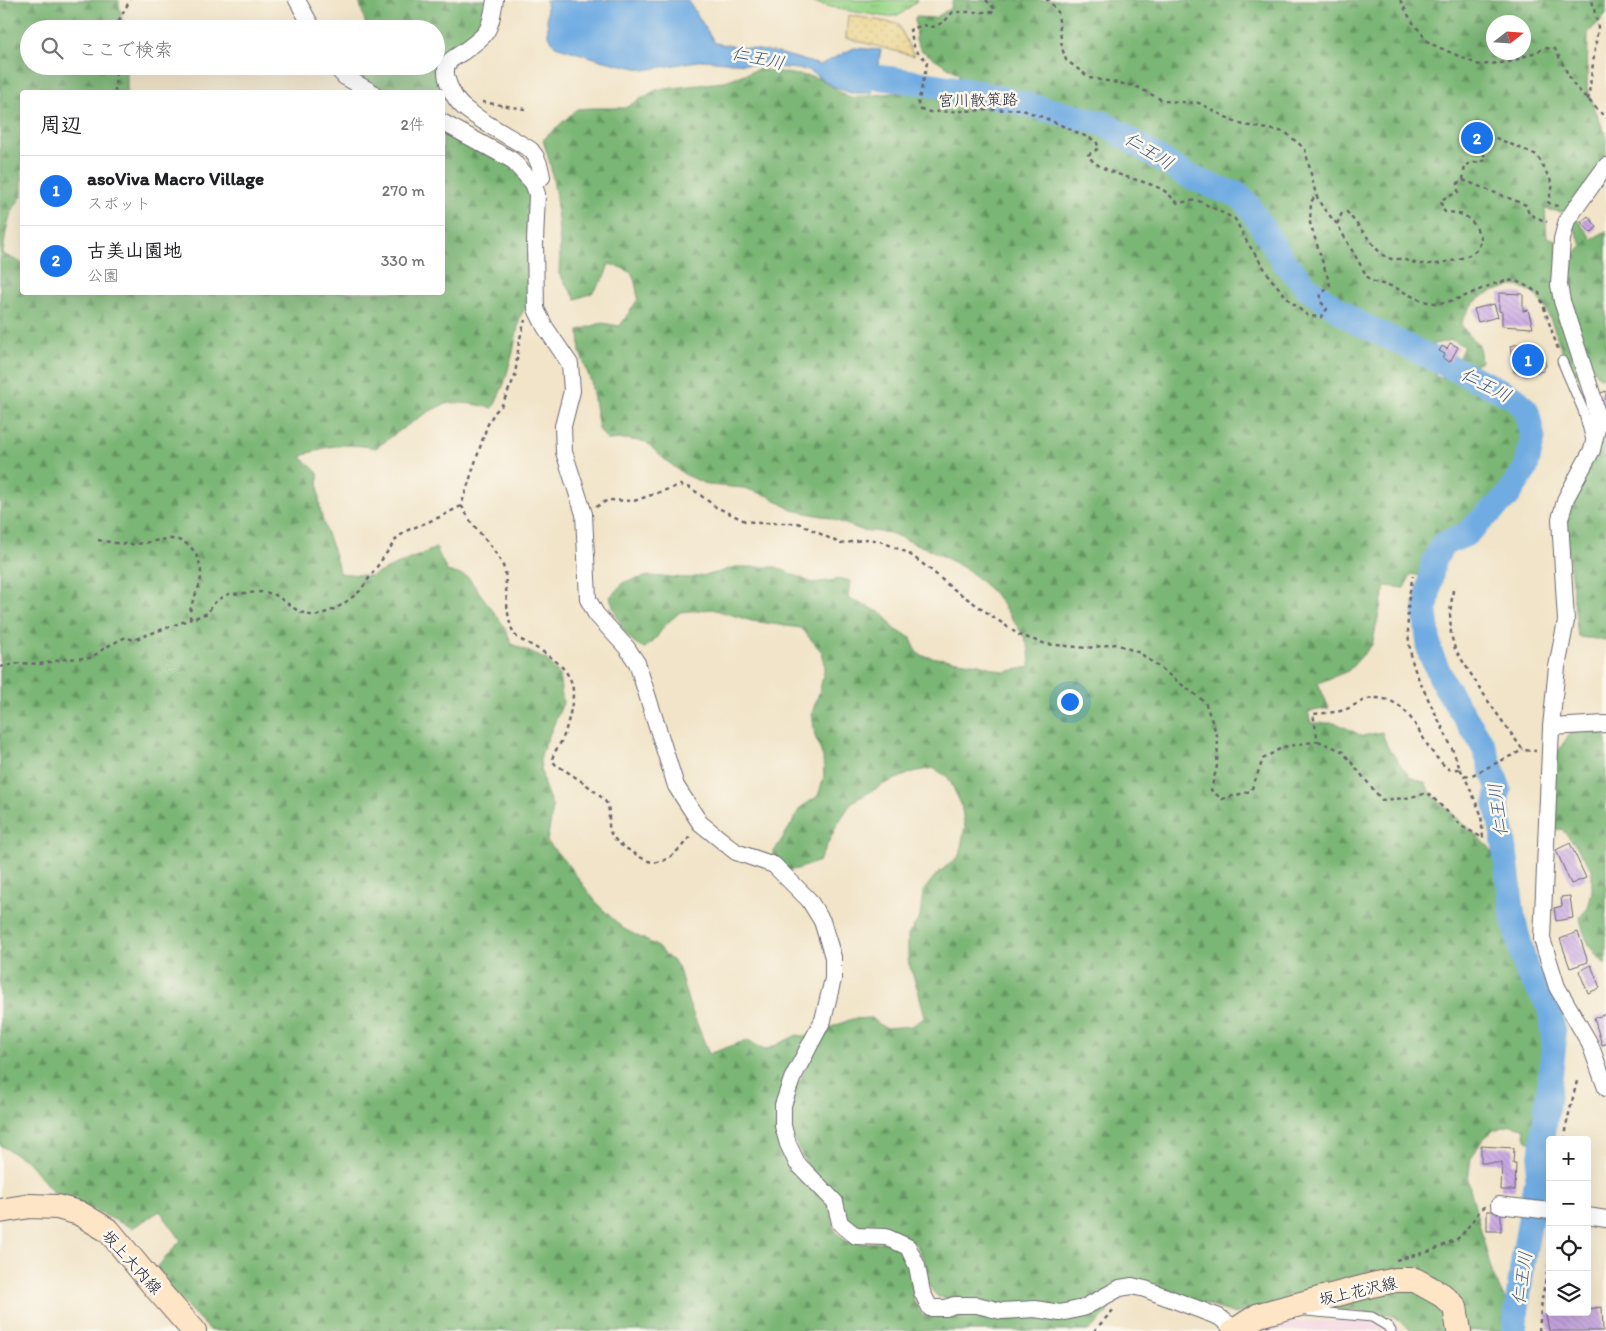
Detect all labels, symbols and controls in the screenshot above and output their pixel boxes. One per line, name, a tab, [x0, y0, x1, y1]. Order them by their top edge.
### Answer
north arrow	[1486, 15, 1531, 60]
search box	[20, 20, 445, 75]
icon: search	[38, 34, 66, 62]
text: ここで検索	[78, 38, 173, 61]
water label: 仁王川	[729, 42, 787, 74]
street label: 宮川散策路	[938, 90, 1018, 110]
text: 周辺	[40, 112, 82, 137]
text: 2件	[401, 115, 425, 134]
pin: 2	[1461, 119, 1493, 157]
water label: 仁王川	[1120, 127, 1178, 175]
text: asoViva Macro Village	[87, 167, 264, 190]
text: 1	[52, 181, 60, 200]
text: 270 m	[382, 181, 425, 200]
text: スポット	[87, 194, 151, 213]
text: 古美山園地	[87, 239, 182, 262]
text: 2	[52, 251, 60, 270]
text: 330 m	[381, 251, 425, 270]
text: 公園	[87, 266, 119, 285]
pin: 1	[1512, 341, 1544, 379]
water label: 仁王川	[1457, 363, 1515, 407]
your location	[1057, 689, 1083, 715]
water label: 仁王川	[1484, 782, 1512, 838]
map controls	[1546, 1136, 1591, 1316]
button: +	[1546, 1136, 1591, 1181]
button: −	[1546, 1181, 1591, 1226]
street label: 坂上大内線	[98, 1226, 166, 1298]
button: locate	[1546, 1226, 1591, 1271]
water label: 仁王川	[1507, 1250, 1537, 1306]
button: layers	[1546, 1271, 1591, 1316]
street label: 坂上花沢線	[1317, 1273, 1399, 1309]

